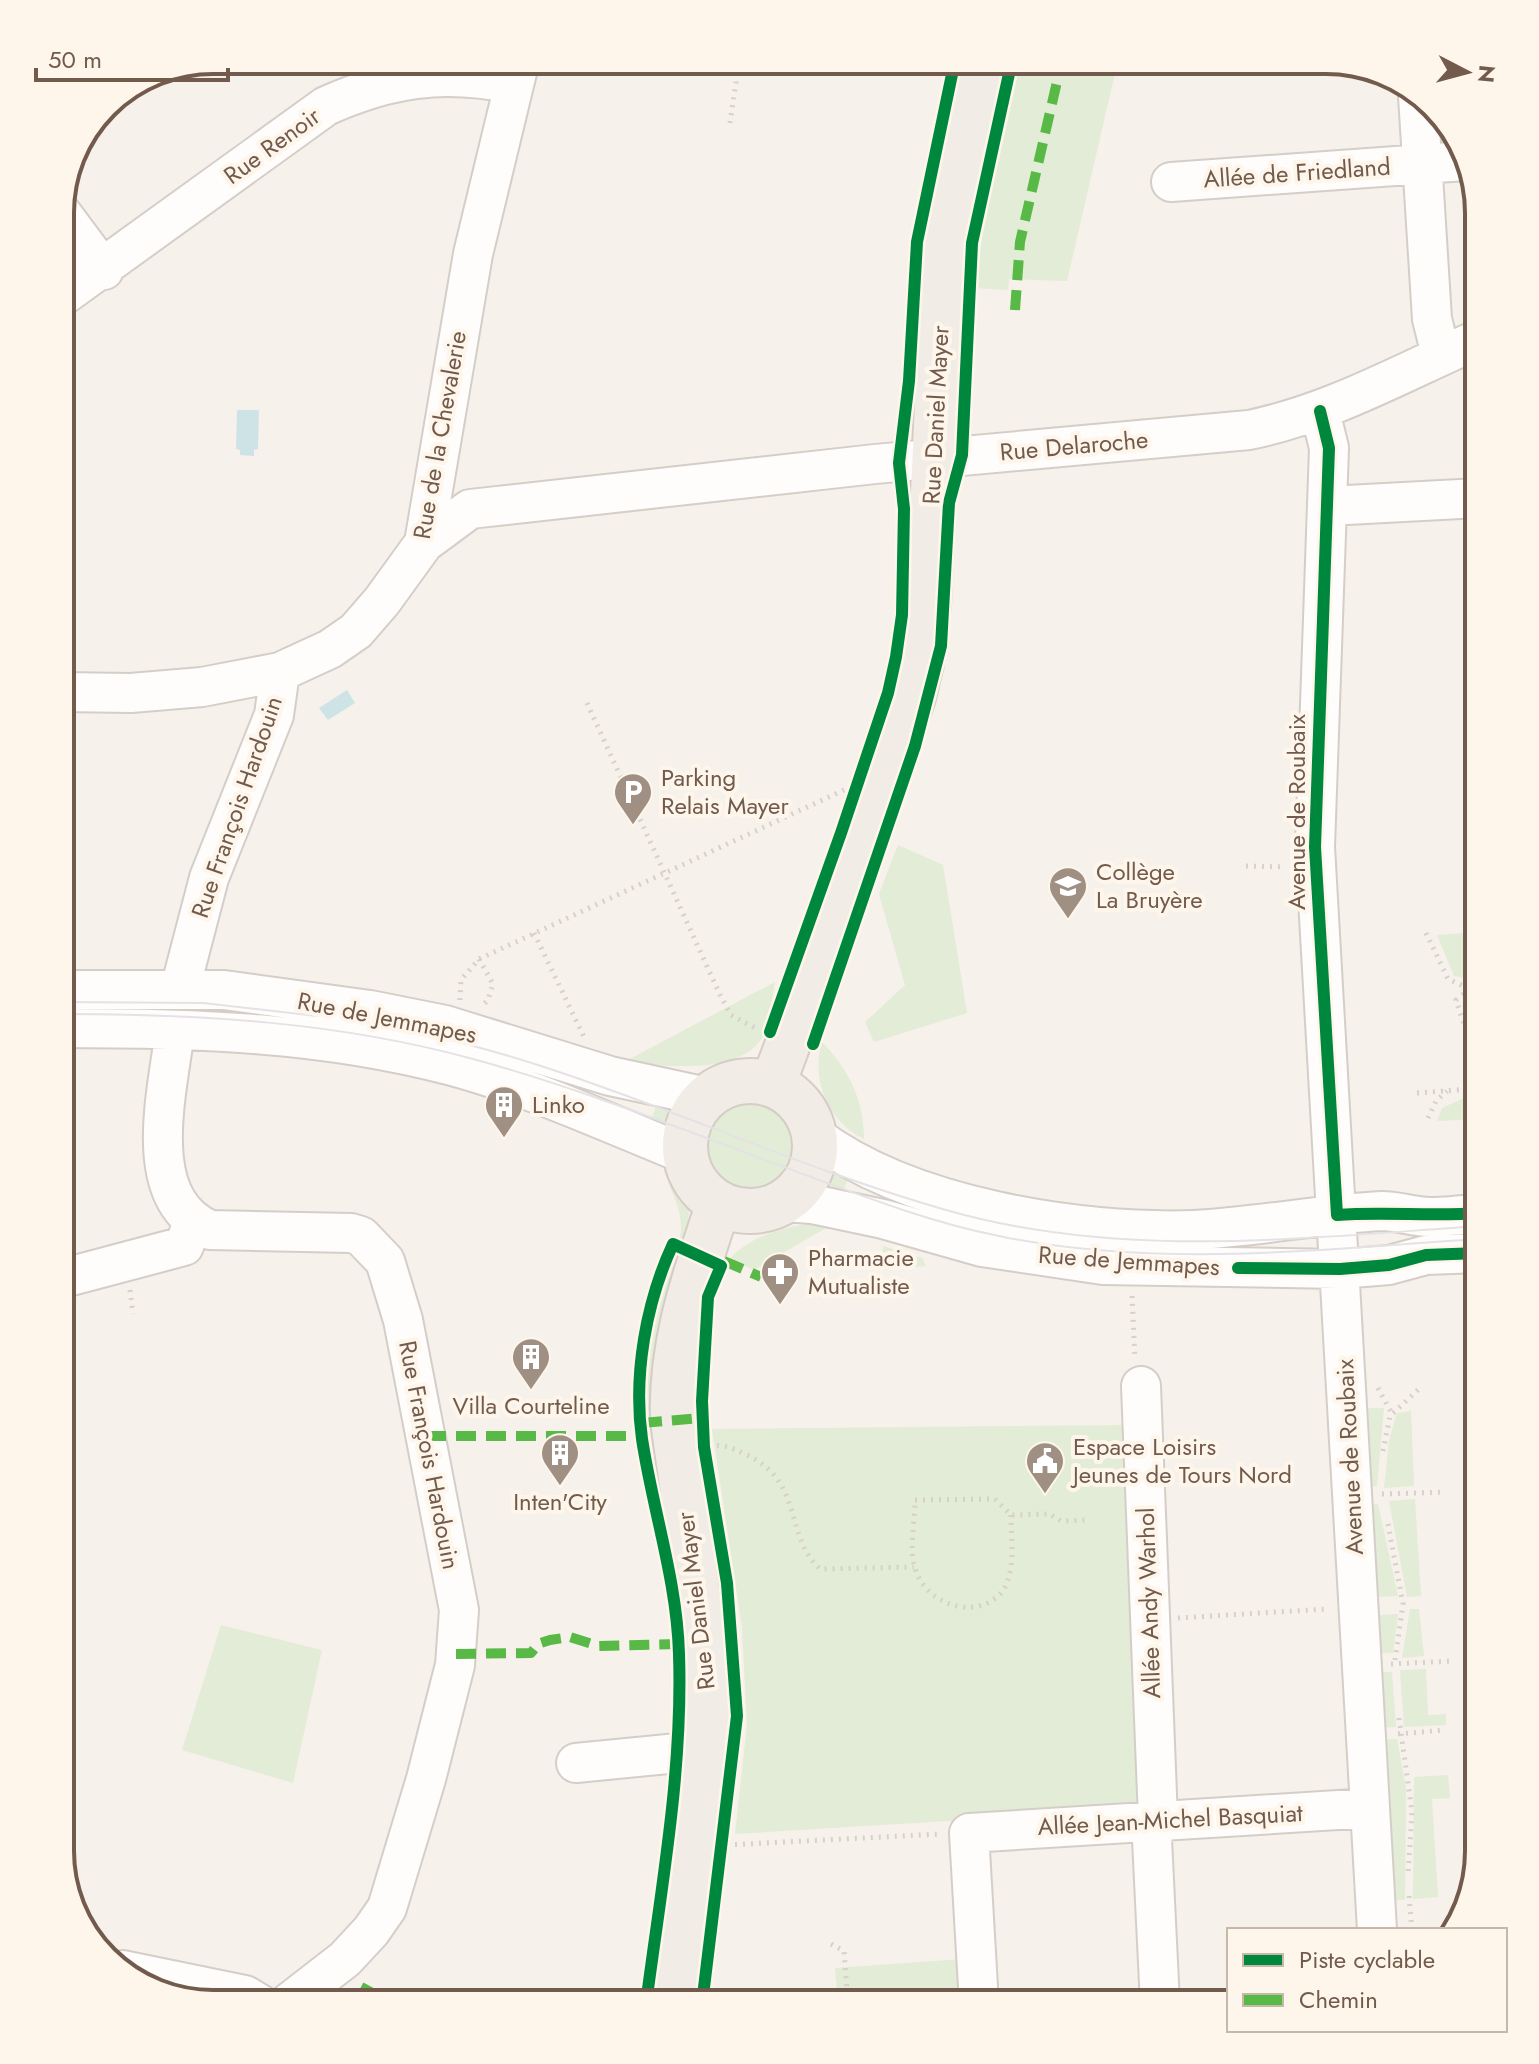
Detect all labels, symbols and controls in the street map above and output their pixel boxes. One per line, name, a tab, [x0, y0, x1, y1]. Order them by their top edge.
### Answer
scale bar	[36, 32, 228, 82]
north arrow	[1427, 32, 1507, 112]
text: 50 m	[48, 42, 102, 77]
text: N	[1470, 64, 1504, 84]
street label: Rue Renoir	[216, 98, 328, 193]
street label: Allée de Friedland	[1202, 149, 1392, 196]
street label: Rue Daniel Mayer	[913, 324, 958, 505]
street label: Rue de la Chevalerie	[404, 328, 475, 542]
street label: Rue Delaroche	[998, 422, 1150, 469]
street label: Rue François Hardouin	[182, 691, 291, 922]
street label: Avenue de Roubaix	[1279, 713, 1314, 910]
place label: Parking Relais Mayer	[661, 760, 789, 823]
parking icon: Parking Relais Mayer	[612, 771, 654, 826]
place label: Collège La Bruyère	[1096, 854, 1203, 917]
school or university icon: Collège La Bruyère	[1047, 865, 1089, 920]
street label: Rue de Jemmapes	[295, 983, 480, 1052]
building icon: Linko	[483, 1084, 525, 1139]
place label: Linko	[532, 1087, 585, 1122]
street label: Rue de Jemmapes	[1037, 1237, 1221, 1284]
place label: Pharmacie Mutualiste	[808, 1240, 914, 1303]
pharmacy icon: Pharmacie Mutualiste	[759, 1251, 801, 1306]
building icon: Villa Courteline	[510, 1336, 552, 1391]
street label: Rue François Hardouin	[390, 1338, 469, 1572]
street label: Avenue de Roubaix	[1327, 1357, 1372, 1556]
place label: Villa Courteline	[452, 1388, 610, 1423]
place label: Espace Loisirs Jeunes de Tours Nord	[1070, 1429, 1292, 1492]
building icon: Inten'City	[539, 1432, 581, 1487]
public building icon: Espace Loisirs Jeunes de Tours Nord	[1024, 1440, 1066, 1495]
place label: Inten'City	[513, 1484, 607, 1519]
street label: Allée Andy Warhol	[1128, 1507, 1169, 1699]
street label: Rue Daniel Mayer	[667, 1509, 724, 1692]
street label: Allée Jean-Michel Basquiat	[1037, 1795, 1304, 1844]
legend	[1227, 1928, 1507, 2032]
text: Piste cyclable	[1299, 1942, 1435, 1977]
text: Chemin	[1299, 1982, 1378, 2017]

